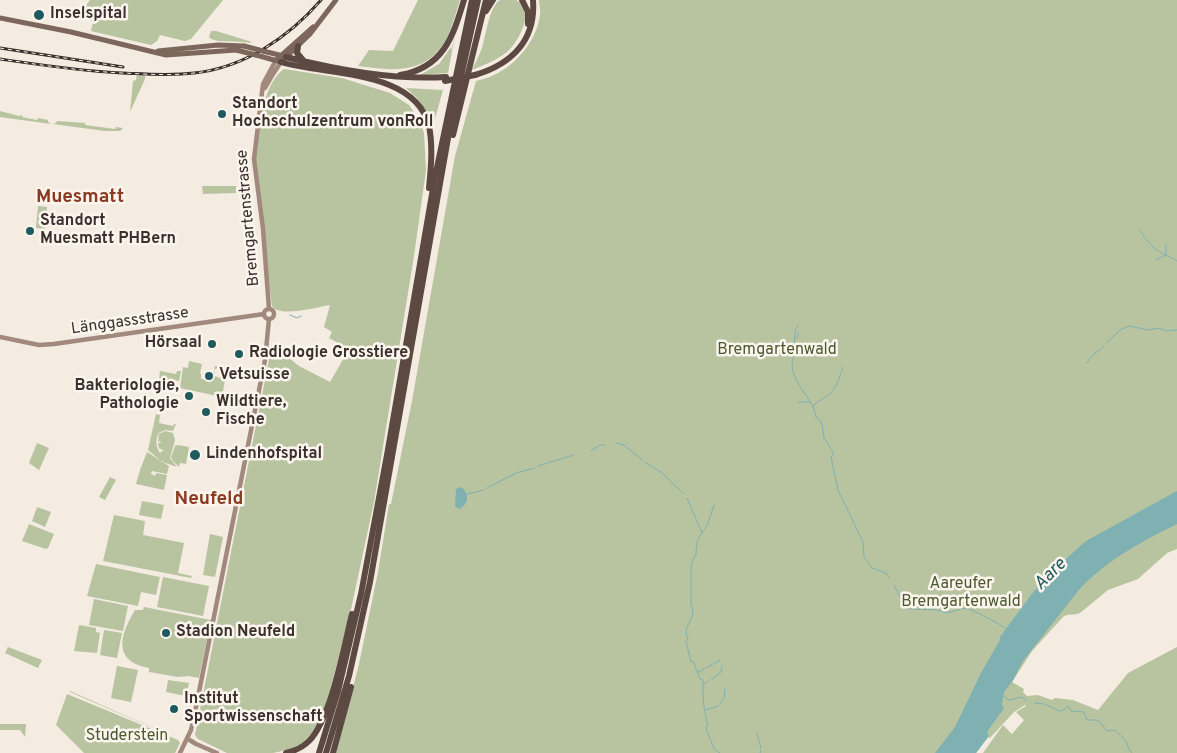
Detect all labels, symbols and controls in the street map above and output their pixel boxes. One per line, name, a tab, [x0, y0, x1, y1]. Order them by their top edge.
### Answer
place label: Inselspital	[50, 5, 127, 25]
marker: Inselspital	[32, 8, 46, 22]
place label: Standort Hochschulzentrum vonRoll	[232, 95, 433, 133]
marker: Standort Hochschulzentrum vonRoll	[216, 108, 228, 120]
street label: Bremgartenstrasse	[233, 149, 265, 287]
district label: Muesmatt	[36, 187, 124, 209]
place label: Standort Muesmatt PHBern	[40, 212, 176, 250]
marker: Standort Muesmatt PHBern	[24, 225, 36, 237]
street label: Länggassstrasse	[70, 304, 190, 340]
place label: Hörsaal	[145, 334, 202, 354]
marker: Hörsaal	[206, 338, 218, 350]
park label: Bremgartenwald	[717, 341, 837, 361]
place label: Radiologie Grosstiere	[249, 344, 408, 364]
marker: Radiologie Grosstiere	[233, 348, 245, 360]
place label: Vetsuisse	[219, 366, 290, 386]
marker: Vetsuisse	[203, 370, 215, 382]
place label: Bakteriologie, Pathologie	[74, 377, 179, 415]
marker: Bakteriologie, Pathologie	[183, 390, 195, 402]
place label: Wildtiere, Fische	[216, 393, 286, 431]
marker: Wildtiere, Fische	[200, 406, 212, 418]
place label: Lindenhofspital	[206, 445, 322, 465]
marker: Lindenhofspital	[188, 448, 202, 462]
district label: Neufeld	[174, 489, 244, 511]
water label: Aare	[1030, 554, 1072, 596]
park label: Aareufer Bremgartenwald	[901, 575, 1021, 613]
place label: Stadion Neufeld	[176, 623, 295, 643]
marker: Stadion Neufeld	[160, 627, 172, 639]
place label: Institut Sportwissenschaft	[184, 690, 323, 728]
marker: Institut Sportwissenschaft	[168, 703, 180, 715]
park label: Studerstein	[86, 727, 168, 747]

